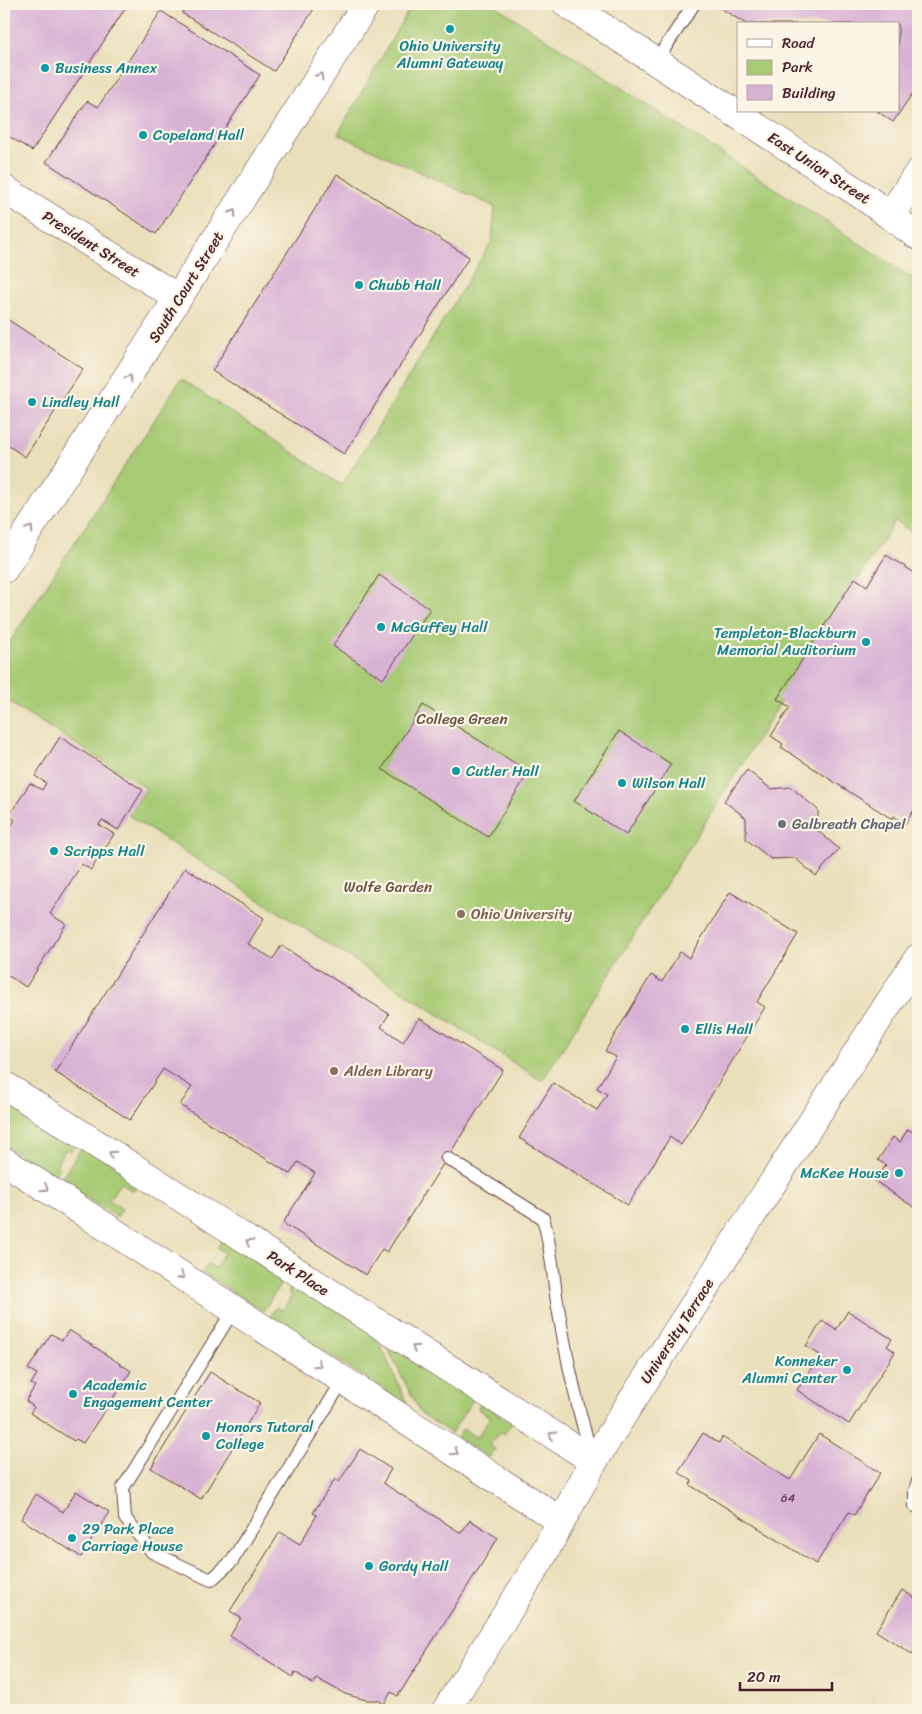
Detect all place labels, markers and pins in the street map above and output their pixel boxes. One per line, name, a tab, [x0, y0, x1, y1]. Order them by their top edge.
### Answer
marker: Ohio University Alumni Gateway	[444, 23, 456, 35]
place label: Ohio University Alumni Gateway	[396, 33, 504, 76]
place label: Business Annex	[55, 55, 158, 81]
marker: Business Annex	[39, 62, 51, 74]
place label: Copeland Hall	[153, 122, 245, 148]
marker: Copeland Hall	[137, 129, 149, 141]
place label: Chubb Hall	[369, 272, 442, 298]
marker: Chubb Hall	[353, 279, 365, 291]
place label: Lindley Hall	[42, 389, 120, 415]
marker: Lindley Hall	[26, 396, 38, 408]
place label: McGuffey Hall	[391, 614, 488, 640]
place label: Templeton-Blackburn Memorial Auditorium	[714, 620, 856, 663]
marker: McGuffey Hall	[375, 621, 387, 633]
marker: Templeton-Blackburn Memorial Auditorium	[860, 636, 872, 648]
place label: Cutler Hall	[466, 758, 539, 784]
marker: Cutler Hall	[450, 765, 462, 777]
place label: Wilson Hall	[632, 770, 706, 796]
marker: Wilson Hall	[616, 777, 628, 789]
place label: Galbreath Chapel	[792, 811, 906, 837]
marker: Galbreath Chapel	[776, 818, 788, 830]
place label: Scripps Hall	[64, 838, 145, 864]
marker: Scripps Hall	[48, 845, 60, 857]
place label: Ohio University	[471, 901, 572, 927]
marker: Ohio University	[455, 908, 467, 920]
place label: Ellis Hall	[695, 1016, 753, 1042]
marker: Ellis Hall	[679, 1023, 691, 1035]
place label: Alden Library	[343, 1058, 433, 1084]
marker: Alden Library	[328, 1065, 340, 1077]
place label: McKee House	[800, 1160, 889, 1186]
marker: McKee House	[893, 1167, 905, 1179]
place label: Konneker Alumni Center	[741, 1348, 838, 1391]
marker: Konneker Alumni Center	[841, 1364, 853, 1376]
place label: Academic Engagement Center	[82, 1372, 213, 1415]
marker: Academic Engagement Center	[67, 1388, 79, 1400]
place label: Honors Tutoral College	[216, 1414, 314, 1457]
marker: Honors Tutoral College	[200, 1430, 212, 1442]
place label: 29 Park Place Carriage House	[82, 1516, 183, 1559]
marker: 29 Park Place Carriage House	[66, 1532, 78, 1544]
place label: Gordy Hall	[379, 1553, 449, 1579]
marker: Gordy Hall	[363, 1560, 375, 1572]

